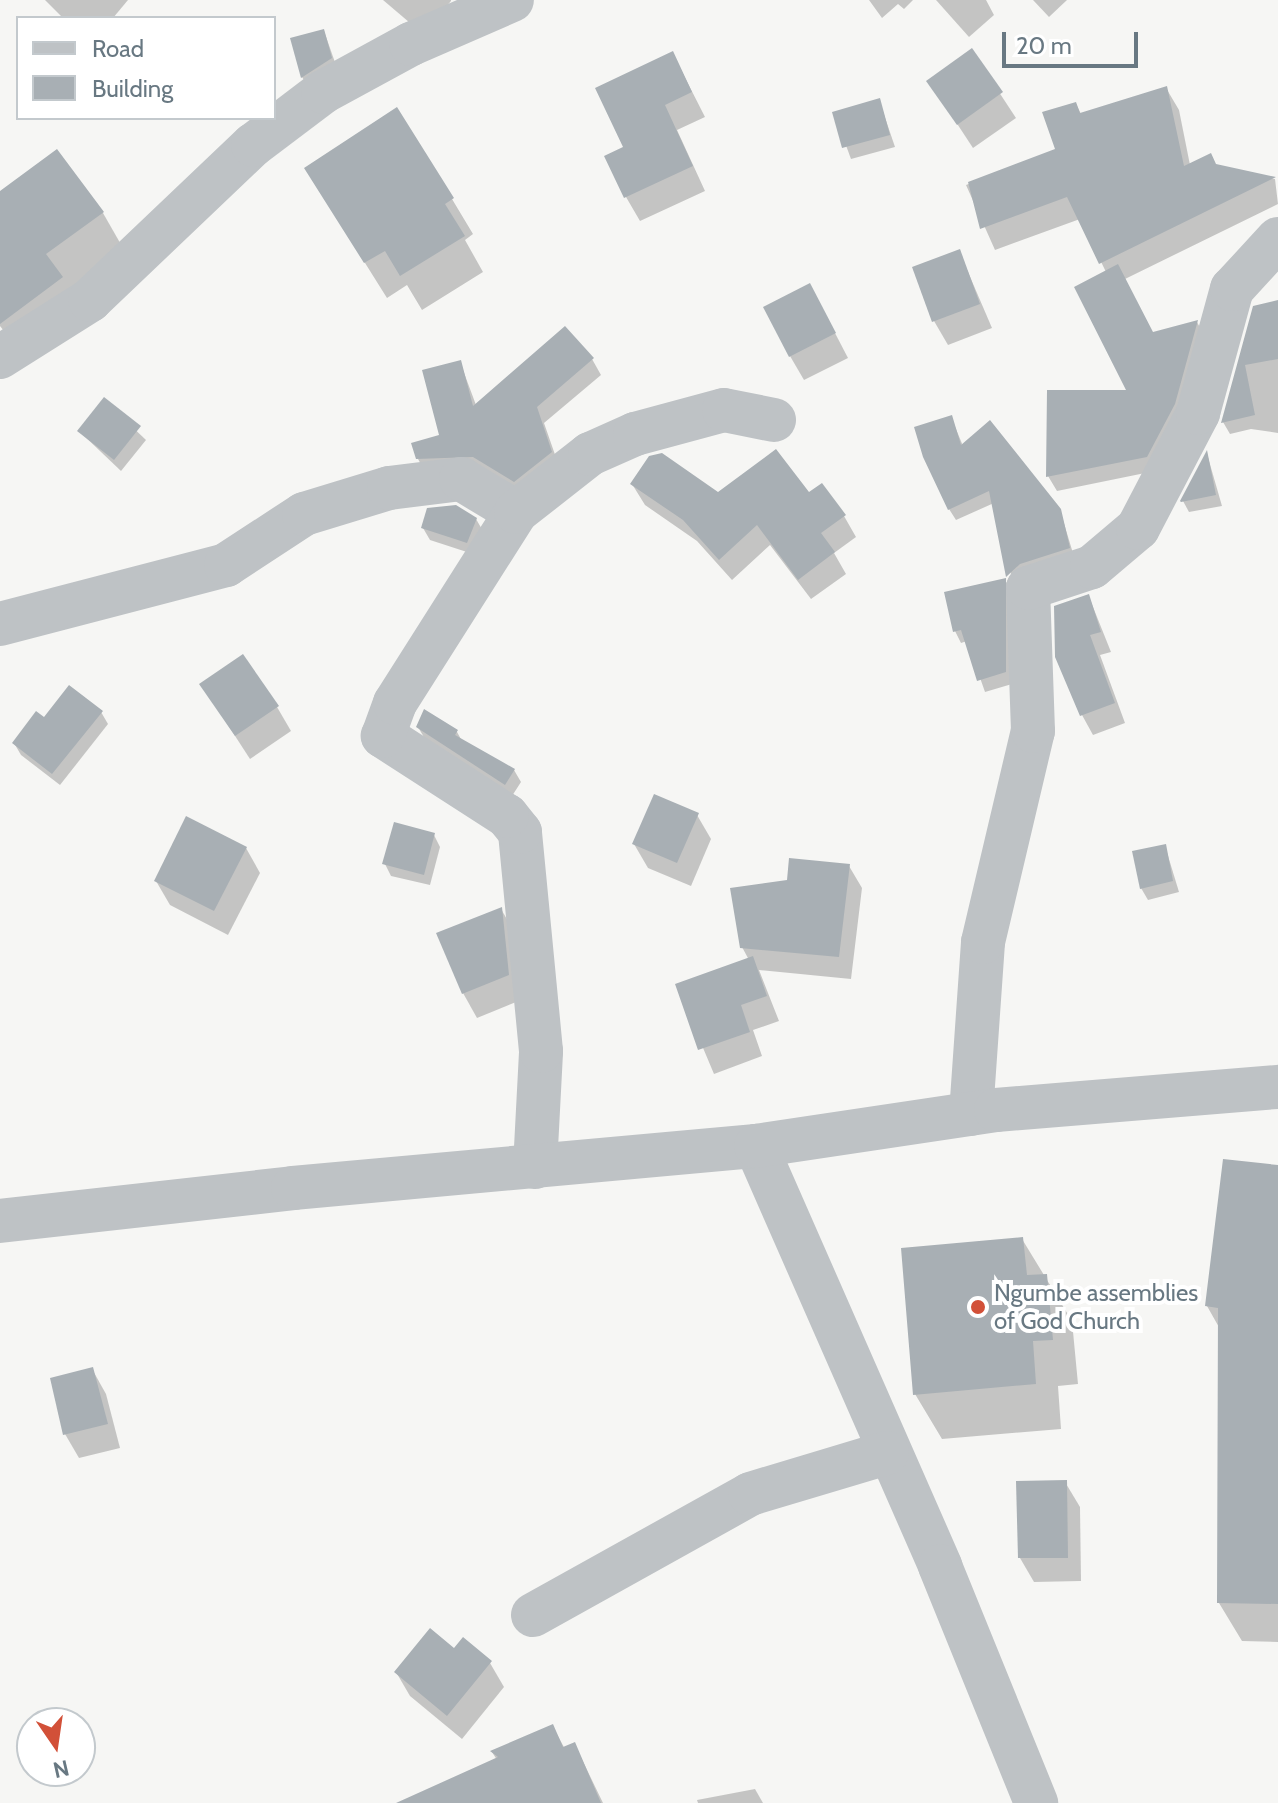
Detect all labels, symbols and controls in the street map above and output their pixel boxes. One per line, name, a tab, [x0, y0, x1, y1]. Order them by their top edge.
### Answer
legend	[16, 16, 276, 120]
scale bar	[1006, 16, 1142, 66]
text: 20 m	[1016, 31, 1072, 60]
text: Road	[92, 34, 144, 63]
text: Building	[92, 74, 173, 103]
place label: Ngumbe assemblies of God Church	[994, 1279, 1198, 1335]
marker: Ngumbe assemblies of God Church	[969, 1298, 987, 1316]
north arrow	[16, 1707, 96, 1787]
text: N	[50, 1754, 72, 1784]

